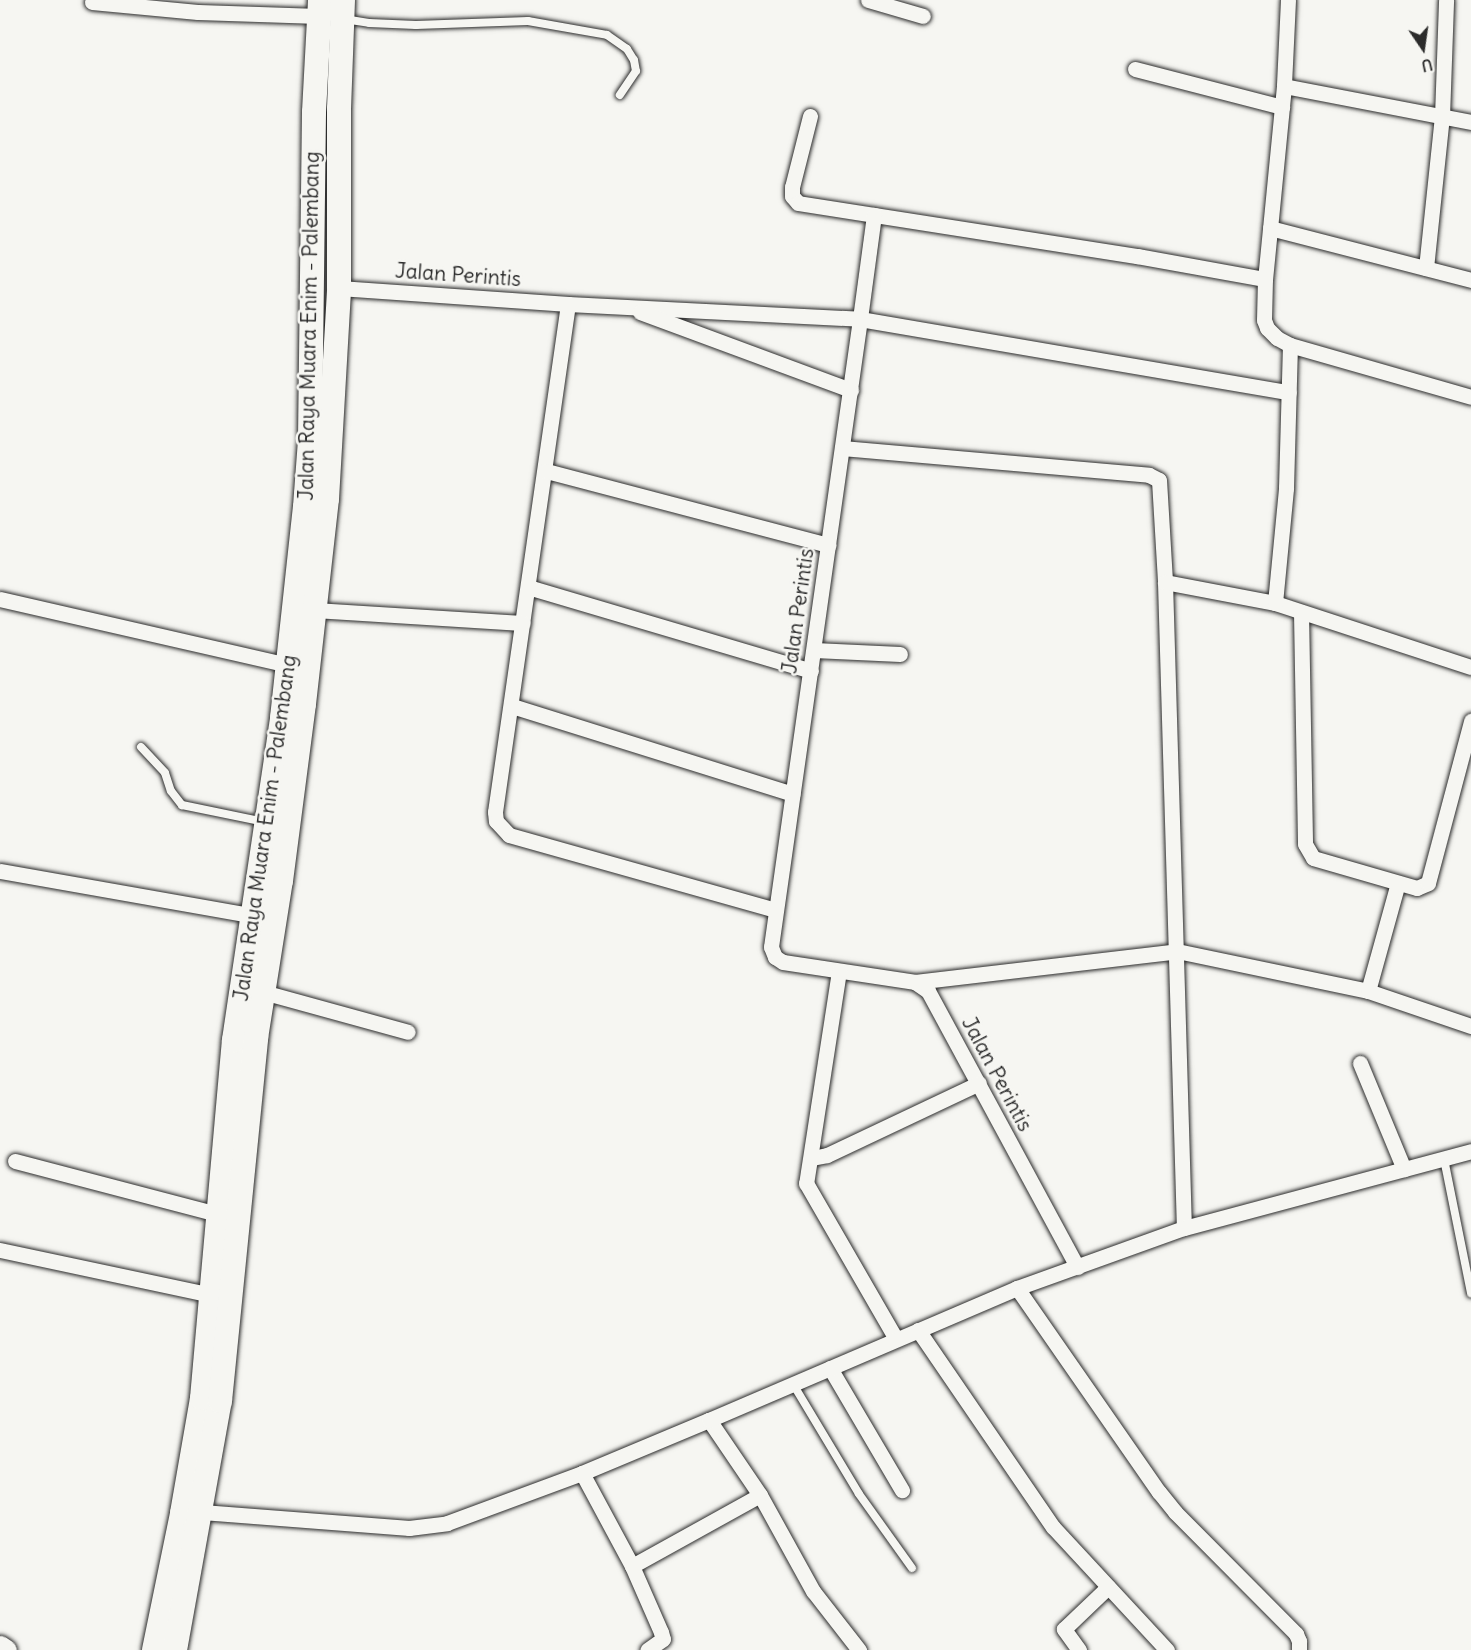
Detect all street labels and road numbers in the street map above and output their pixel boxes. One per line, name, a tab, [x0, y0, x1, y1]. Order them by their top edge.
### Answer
street label: Jalan Raya Muara Enim - Palembang	[293, 151, 325, 501]
street label: Jalan Perintis	[394, 258, 522, 292]
street label: Jalan Perintis	[777, 547, 819, 675]
street label: Jalan Raya Muara Enim - Palembang	[228, 653, 302, 1003]
street label: Jalan Perintis	[956, 1012, 1038, 1136]

